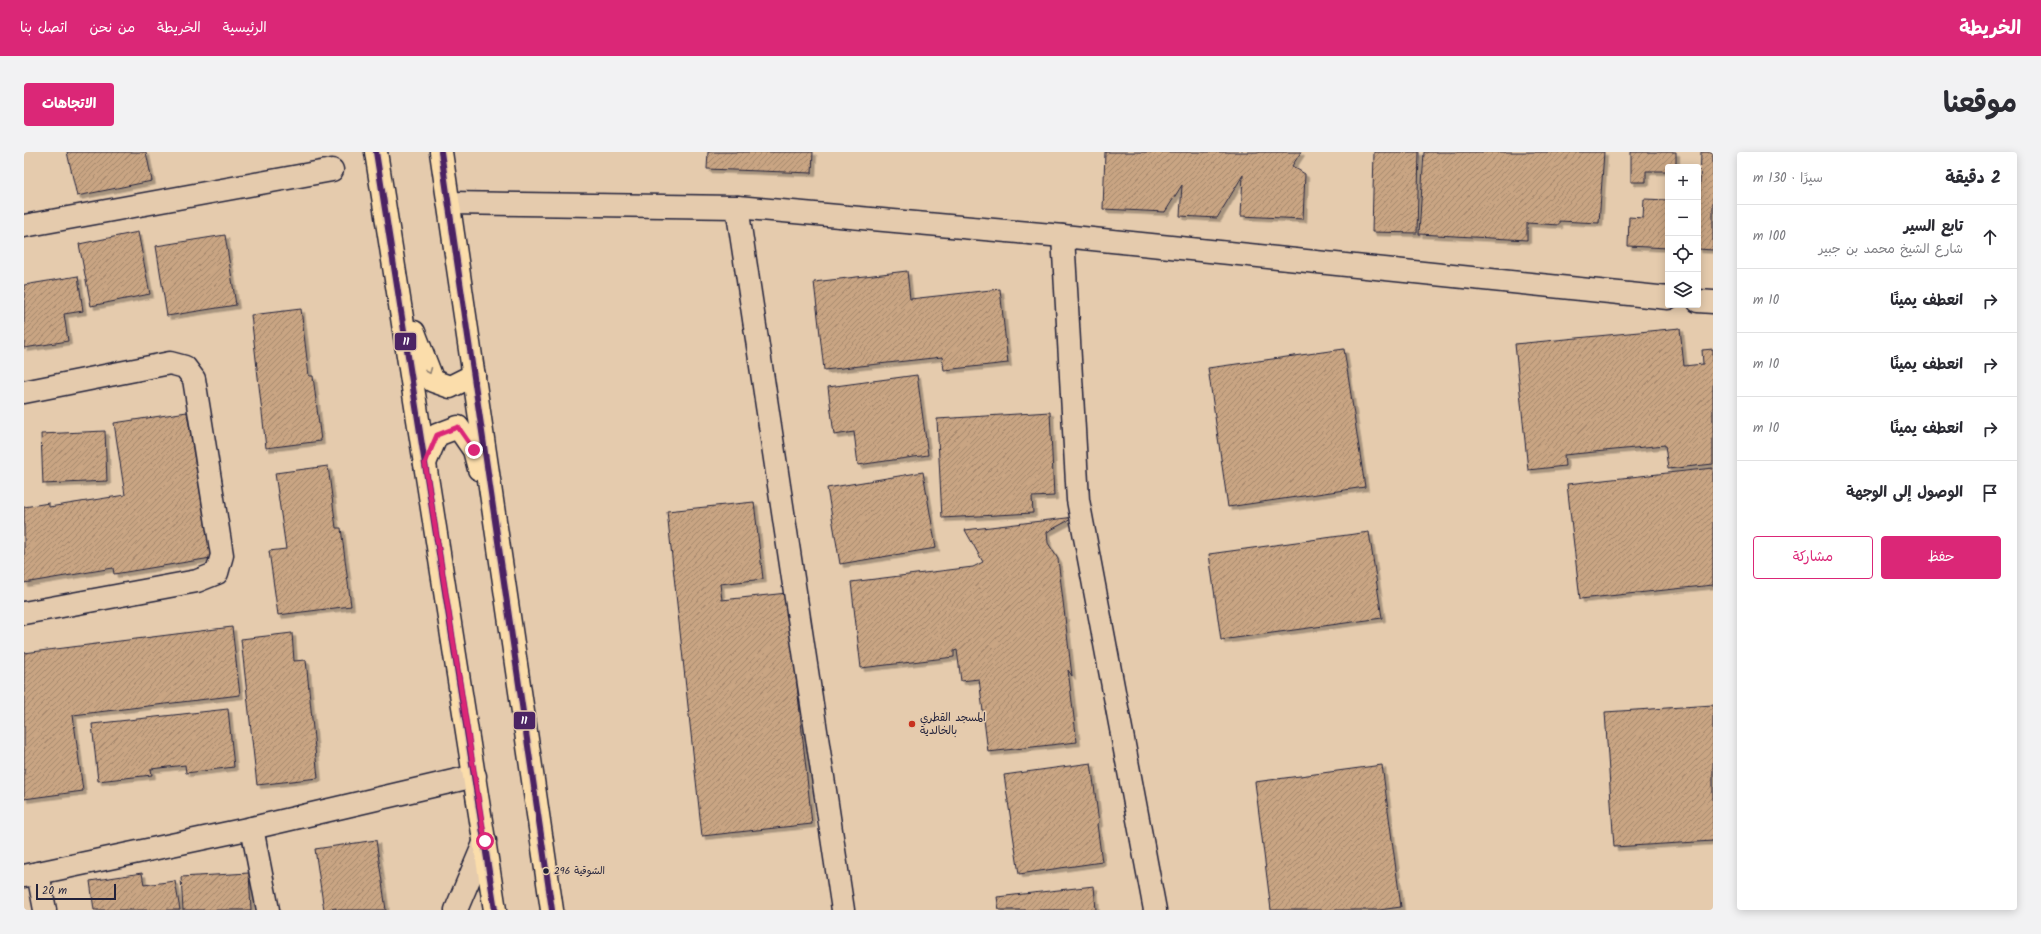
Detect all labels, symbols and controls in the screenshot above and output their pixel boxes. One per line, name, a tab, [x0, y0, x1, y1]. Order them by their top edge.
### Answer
text: الخريطة	[1959, 14, 2021, 44]
text: اتصل بنا	[20, 17, 68, 39]
text: من نحن	[90, 17, 135, 39]
text: الخريطة	[157, 17, 201, 39]
text: الرئيسية	[223, 17, 267, 39]
text: موقعنا	[1943, 82, 2017, 127]
button: الاتجاهات	[24, 83, 114, 126]
map controls	[1665, 164, 1701, 308]
button: +	[1665, 164, 1701, 200]
text: 2 دقيقة	[1945, 165, 2001, 192]
text: سيرًا · 130 m	[1753, 168, 1823, 189]
button: −	[1665, 200, 1701, 236]
text: تابع السير	[1904, 215, 1963, 239]
text: 100 m	[1753, 226, 1786, 247]
icon: ahead	[1979, 226, 2001, 248]
button: locate	[1665, 236, 1701, 272]
text: شارع الشيخ محمد بن جبير	[1819, 239, 1963, 260]
button: layers	[1665, 272, 1701, 308]
text: انعطف يمينًا	[1890, 289, 1963, 313]
text: 10 m	[1753, 290, 1779, 311]
icon: right	[1979, 290, 2001, 312]
line badge: 11	[394, 332, 417, 351]
text: 11	[403, 333, 410, 351]
text: انعطف يمينًا	[1890, 353, 1963, 377]
text: 10 m	[1753, 354, 1779, 375]
icon: right	[1979, 354, 2001, 376]
one-way arrow	[425, 367, 433, 374]
text: انعطف يمينًا	[1890, 417, 1963, 441]
text: 10 m	[1753, 418, 1779, 439]
icon: right	[1979, 418, 2001, 440]
route end	[465, 441, 483, 459]
text: الوصول إلى الوجهة	[1846, 481, 1963, 505]
icon: arrive	[1979, 482, 2001, 504]
button: مشاركة	[1753, 536, 1873, 579]
button: حفظ	[1881, 536, 2001, 579]
place label: المسجد القطري بالخالدية	[920, 709, 986, 740]
line badge: 11	[513, 711, 536, 730]
text: 11	[521, 712, 528, 730]
marker: المسجد القطري بالخالدية	[907, 719, 917, 729]
route start	[476, 832, 494, 850]
place label: الشوقية 296	[554, 863, 605, 879]
marker: الشوقية 296	[541, 866, 551, 876]
scale bar	[36, 882, 116, 901]
text: 20 m	[42, 882, 67, 900]

